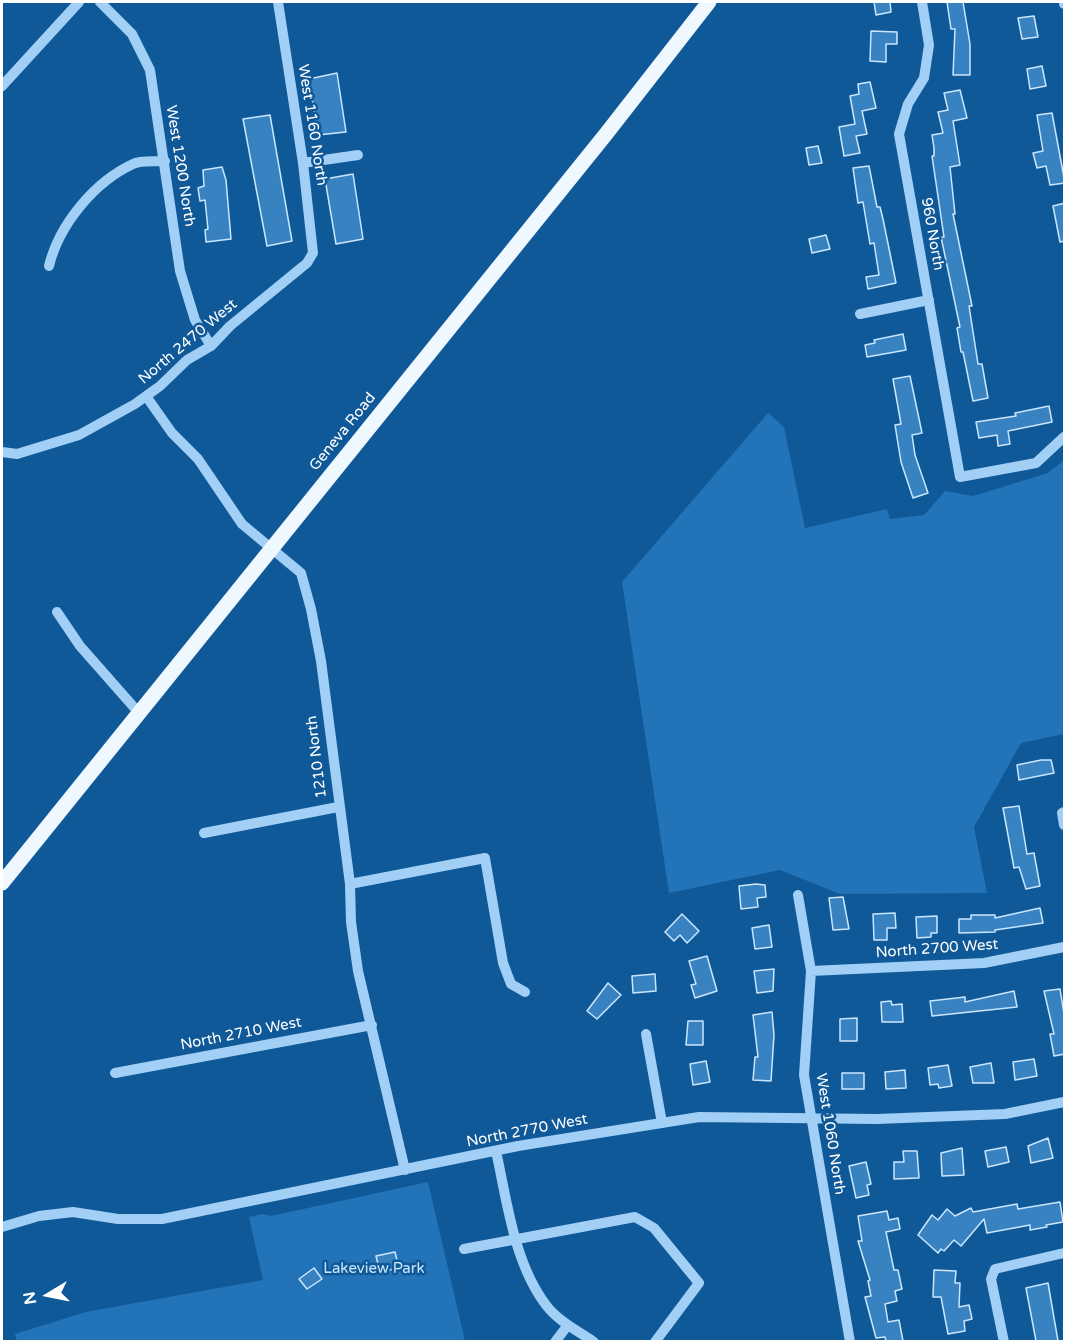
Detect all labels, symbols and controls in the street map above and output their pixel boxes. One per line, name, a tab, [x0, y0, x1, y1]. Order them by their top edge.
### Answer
street label: West 1160 North	[293, 63, 331, 187]
street label: West 1200 North	[161, 104, 199, 228]
street label: 960 North	[917, 196, 947, 272]
street label: North 2470 West	[135, 296, 241, 388]
street label: Geneva Road	[306, 389, 380, 475]
street label: 1210 North	[303, 715, 331, 799]
street label: North 2700 West	[875, 936, 999, 962]
street label: North 2710 West	[179, 1013, 303, 1055]
street label: West 1060 North	[811, 1072, 849, 1196]
street label: North 2770 West	[465, 1110, 589, 1152]
park label: Lakeview Park	[323, 1260, 425, 1278]
north arrow	[18, 1265, 78, 1325]
text: N	[19, 1290, 41, 1306]

